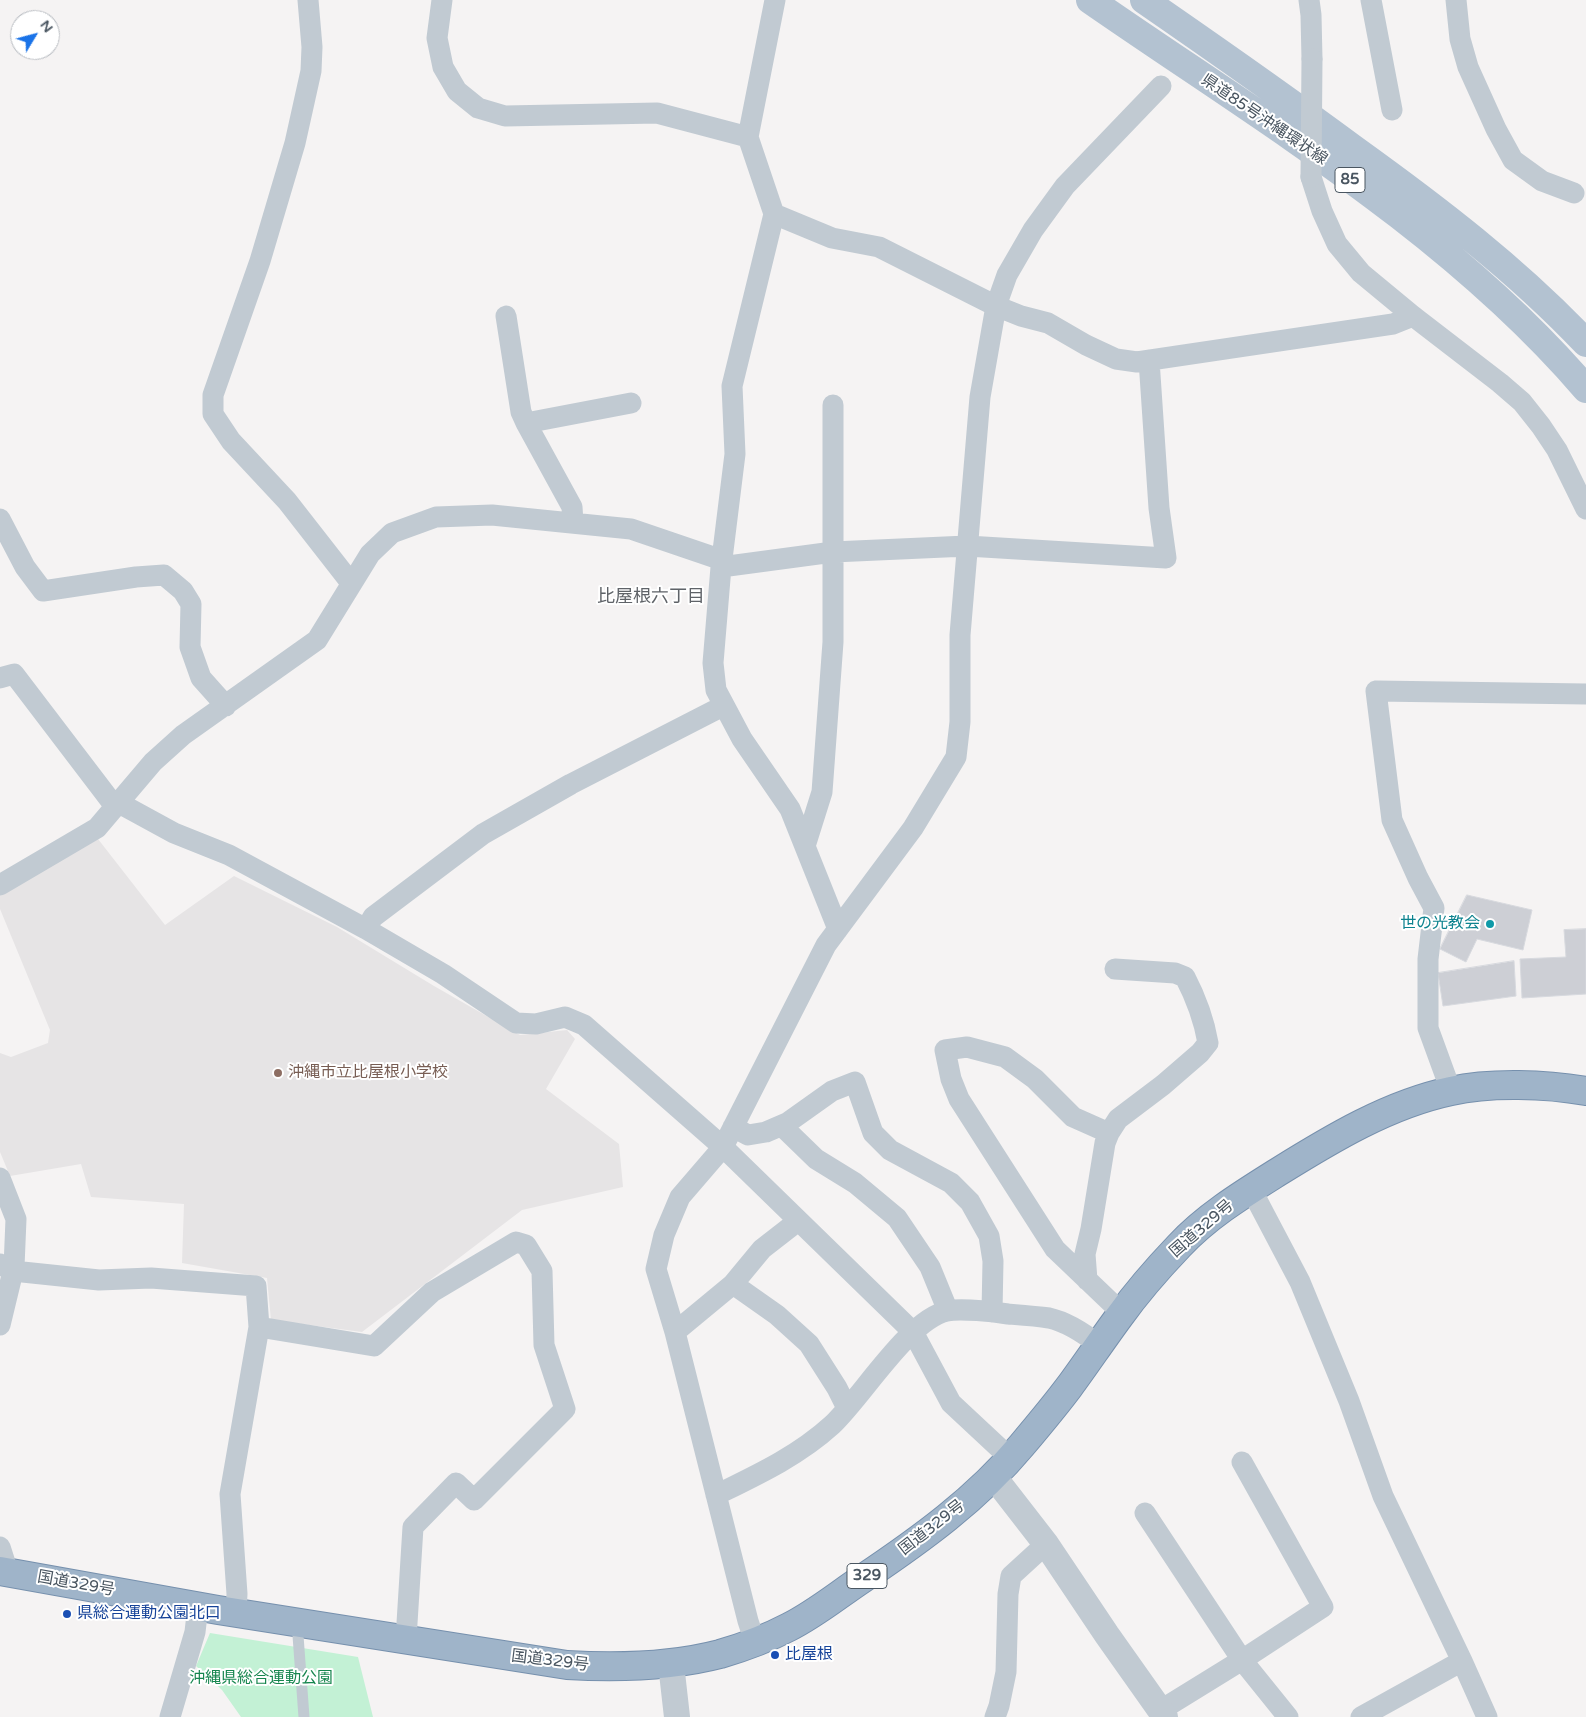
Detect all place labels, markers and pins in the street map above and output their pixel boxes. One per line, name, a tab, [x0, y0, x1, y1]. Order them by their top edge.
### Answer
place label: 世の光教会	[1400, 914, 1480, 934]
marker: 世の光教会	[1484, 918, 1496, 930]
place label: 沖縄市立比屋根小学校	[288, 1063, 448, 1083]
marker: 沖縄市立比屋根小学校	[272, 1067, 284, 1079]
place label: 県総合運動公園北口	[77, 1604, 221, 1624]
marker: 県総合運動公園北口	[61, 1608, 73, 1620]
place label: 比屋根	[785, 1645, 833, 1665]
marker: 比屋根	[769, 1649, 781, 1661]

